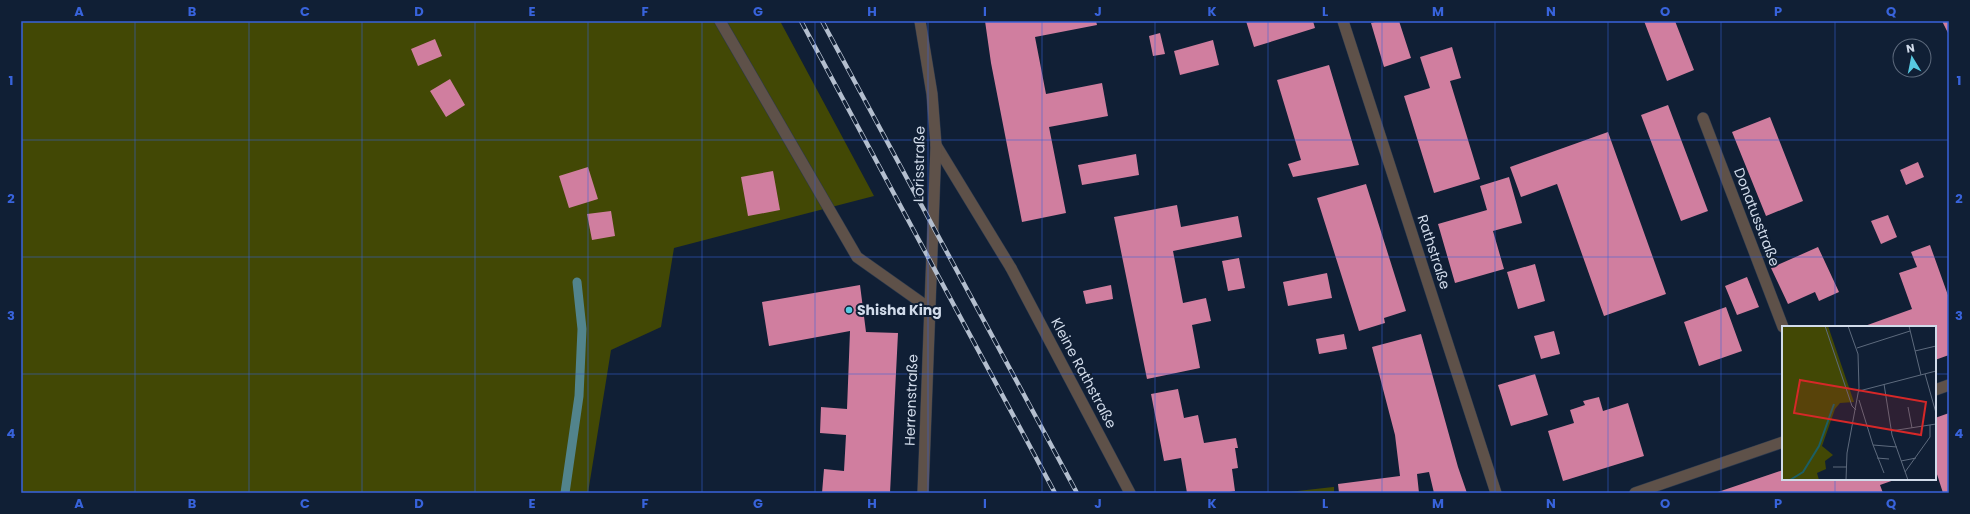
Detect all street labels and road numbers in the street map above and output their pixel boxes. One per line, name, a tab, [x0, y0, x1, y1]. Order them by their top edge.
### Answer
street label: Lorisstraße	[908, 125, 930, 202]
street label: Donatusstraße	[1729, 165, 1785, 269]
street label: Rathstraße	[1413, 212, 1456, 292]
street label: Kleine Rathstraße	[1046, 314, 1122, 432]
street label: Herrenstraße	[899, 353, 923, 446]

